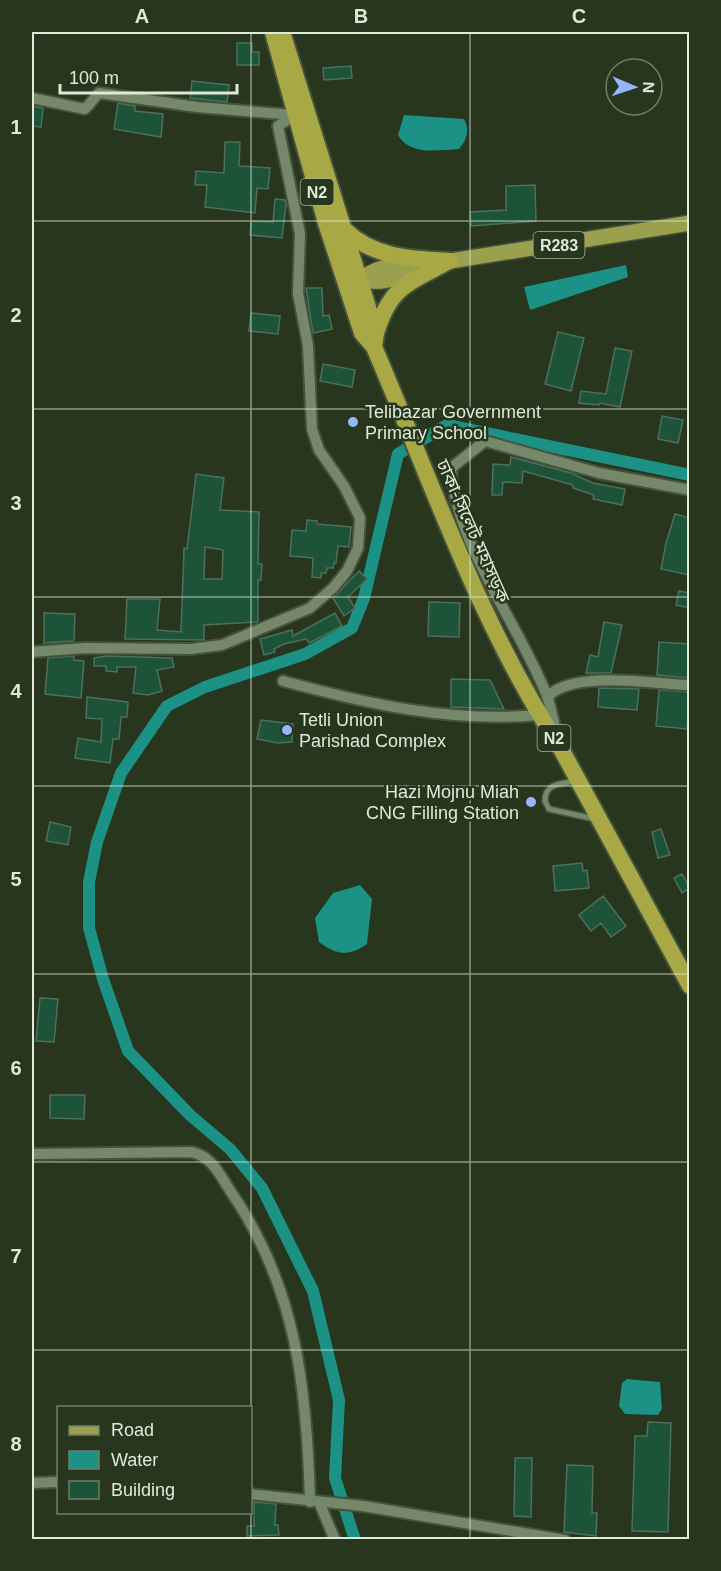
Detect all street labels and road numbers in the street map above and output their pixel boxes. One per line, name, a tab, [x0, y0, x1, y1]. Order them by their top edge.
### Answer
road number: N2	[300, 179, 334, 205]
road number: R283	[534, 232, 584, 258]
street label: ঢাকা-সিলেট মহাসড়ক	[432, 455, 514, 606]
road number: N2	[538, 725, 570, 751]

